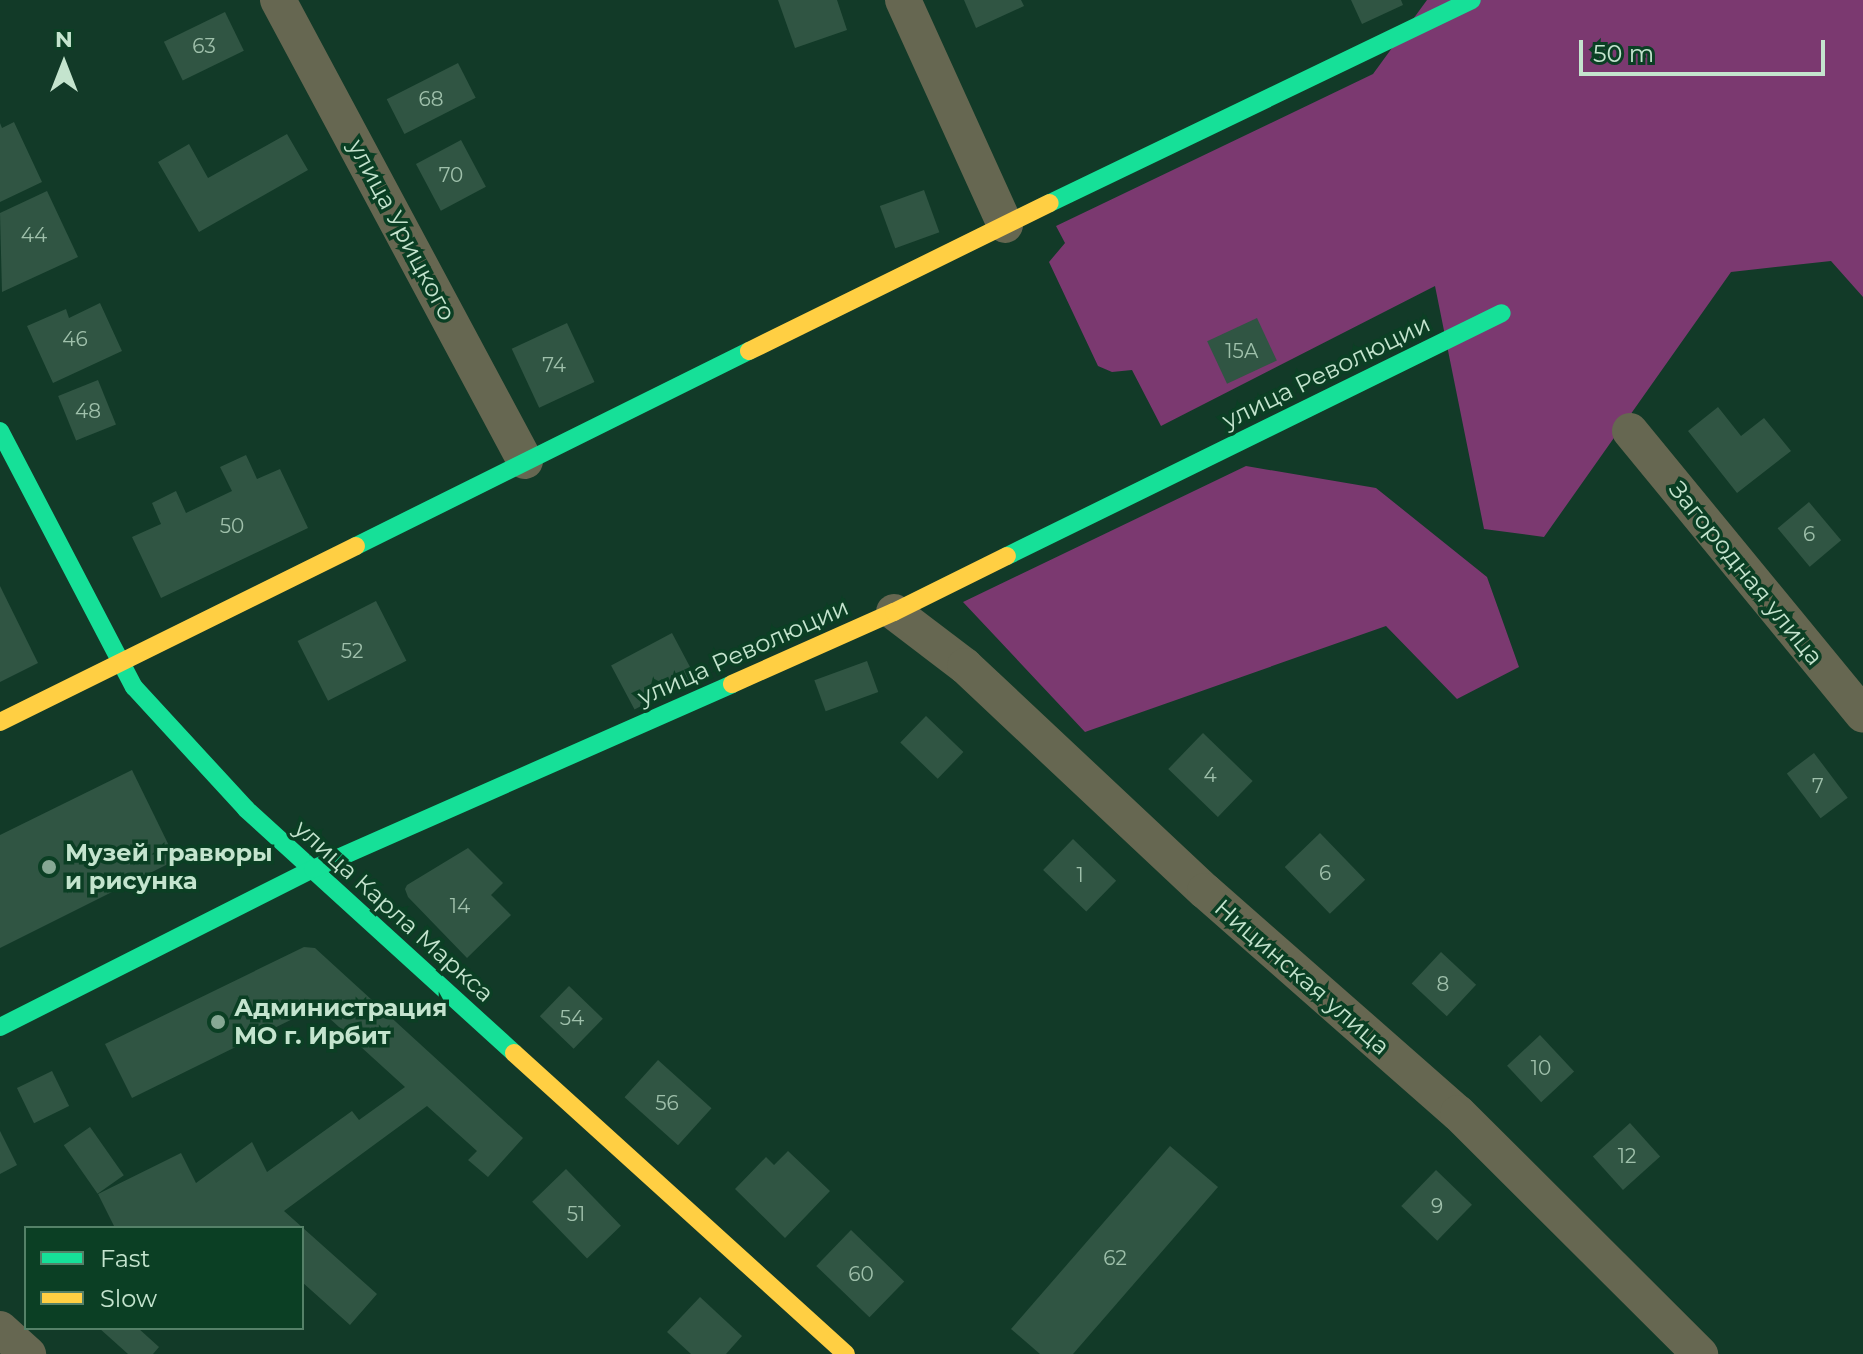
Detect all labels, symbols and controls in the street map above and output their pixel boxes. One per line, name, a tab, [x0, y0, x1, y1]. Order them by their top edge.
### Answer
north arrow	[24, 24, 104, 104]
scale bar	[1583, 24, 1829, 74]
text: N	[55, 26, 73, 53]
house number: 63	[192, 34, 216, 58]
text: 50 m	[1593, 39, 1654, 68]
house number: 68	[419, 87, 443, 111]
street label: улица Урицкого	[342, 135, 462, 325]
house number: 70	[439, 163, 463, 187]
house number: 44	[21, 223, 47, 247]
street label: улица Революции	[1217, 309, 1435, 435]
house number: 46	[62, 327, 88, 351]
house number: 15А	[1225, 339, 1259, 363]
house number: 74	[542, 353, 566, 377]
house number: 48	[75, 399, 101, 423]
street label: Загородная улица	[1663, 475, 1829, 671]
house number: 50	[220, 514, 244, 538]
house number: 6	[1803, 522, 1815, 546]
street label: улица Революции	[633, 592, 853, 712]
house number: 52	[341, 639, 363, 663]
house number: 4	[1203, 763, 1217, 787]
house number: 7	[1812, 774, 1824, 798]
street label: улица Карла Маркса	[288, 814, 500, 1008]
place label: Музей гравюры и рисунка	[65, 839, 273, 895]
marker: Музей гравюры и рисунка	[40, 858, 58, 876]
house number: 6	[1319, 861, 1331, 885]
house number: 1	[1076, 863, 1084, 887]
street label: Ницинская улица	[1209, 893, 1395, 1061]
house number: 14	[450, 894, 470, 918]
house number: 8	[1437, 972, 1449, 996]
place label: Администрация МО г. Ирбит	[234, 994, 447, 1050]
house number: 54	[560, 1006, 584, 1030]
marker: Администрация МО г. Ирбит	[209, 1013, 227, 1031]
house number: 10	[1531, 1056, 1551, 1080]
house number: 56	[655, 1091, 679, 1115]
house number: 12	[1618, 1144, 1636, 1168]
house number: 9	[1431, 1194, 1443, 1218]
house number: 51	[567, 1202, 585, 1226]
legend	[24, 1226, 304, 1330]
text: Fast	[100, 1244, 150, 1273]
house number: 62	[1103, 1246, 1127, 1270]
house number: 60	[848, 1262, 874, 1286]
text: Slow	[100, 1284, 157, 1313]

